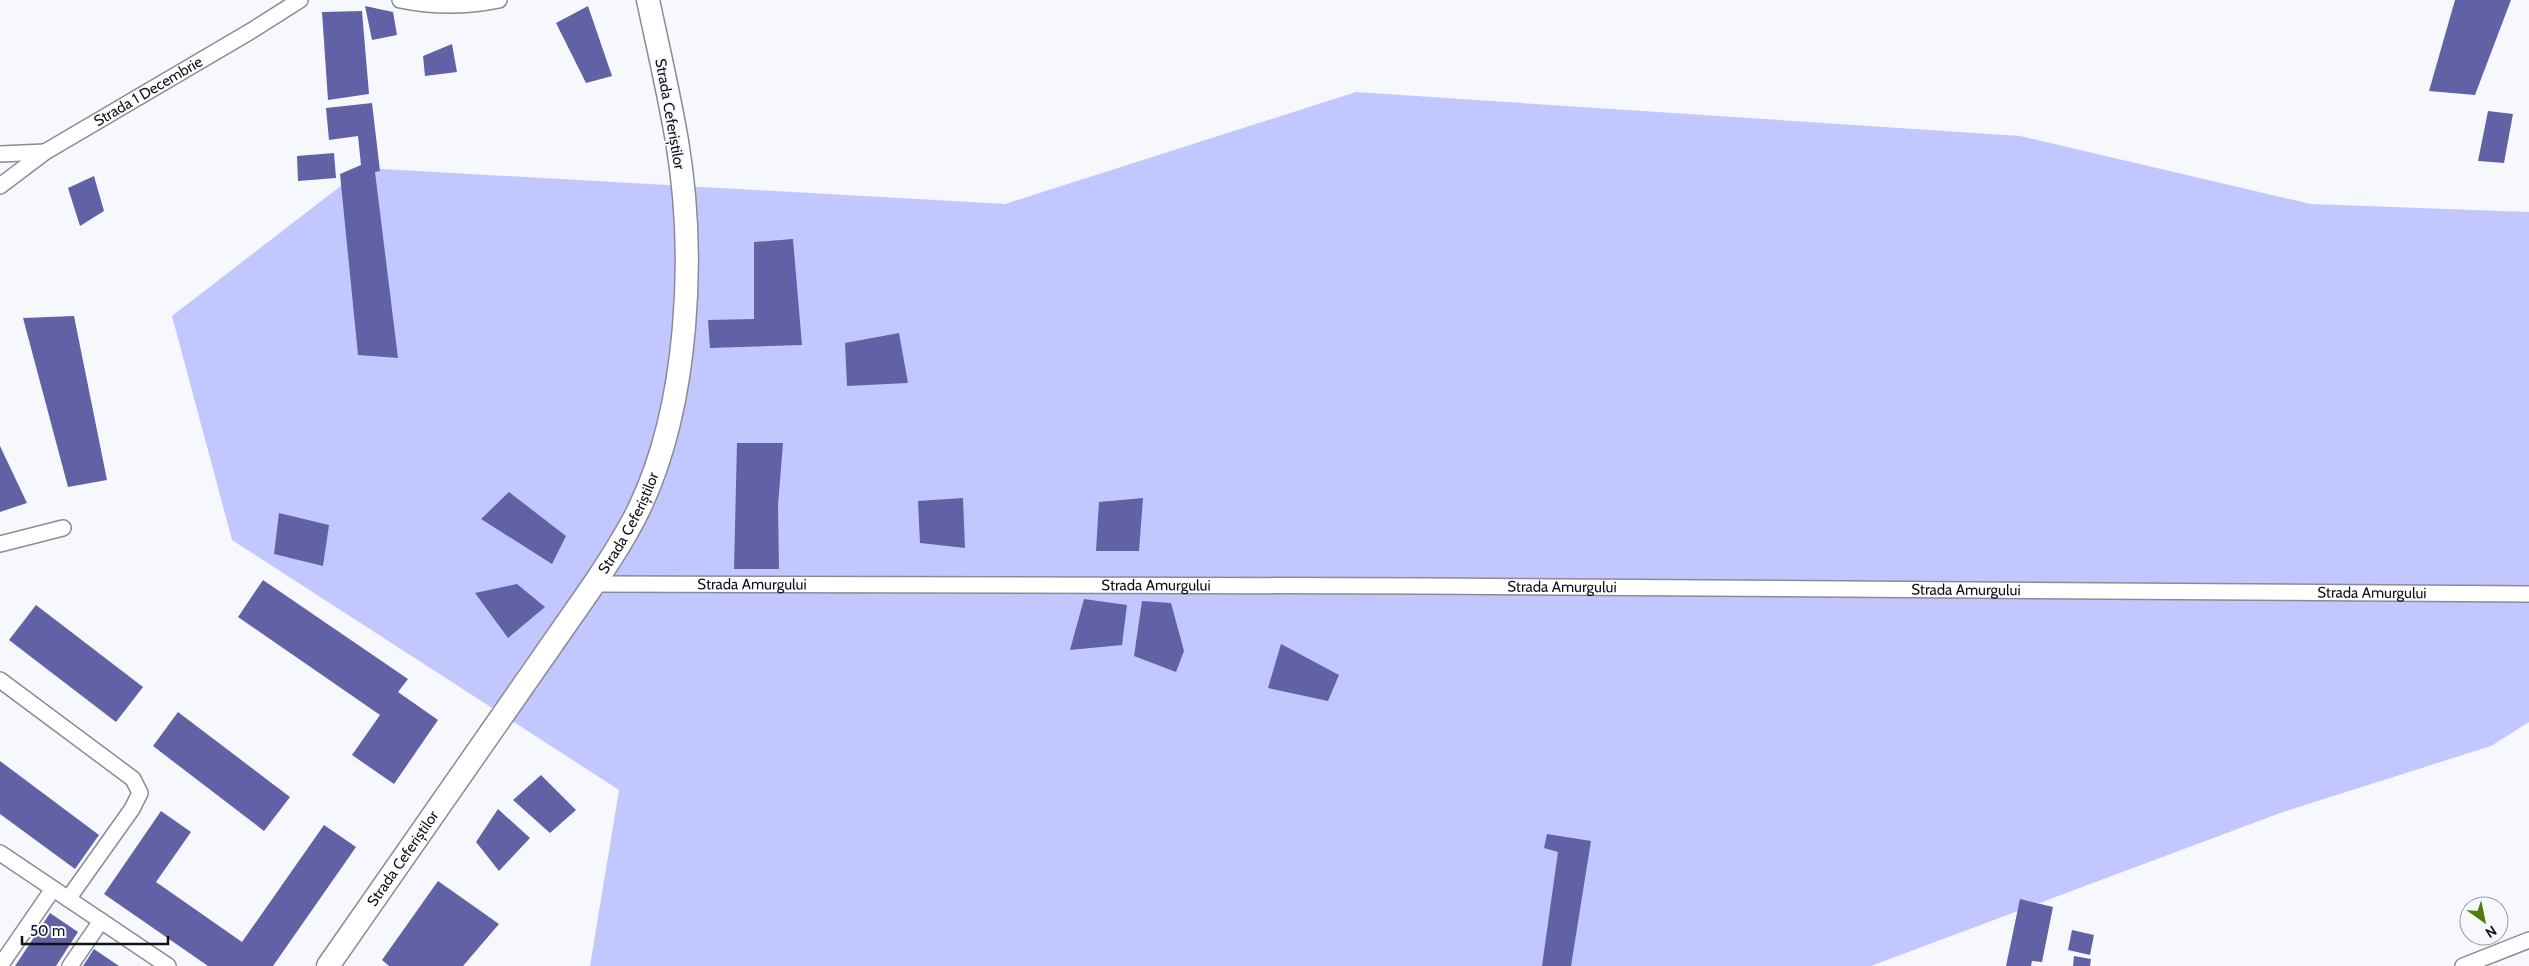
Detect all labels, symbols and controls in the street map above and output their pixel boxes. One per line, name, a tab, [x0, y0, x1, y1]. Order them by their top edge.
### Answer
street label: Strada 1 Decembrie	[91, 52, 206, 130]
street label: Strada Ceferiștilor	[650, 57, 689, 171]
street label: Strada Ceferiștilor	[594, 470, 663, 577]
street label: Strada Amurgului	[697, 575, 807, 594]
street label: Strada Amurgului	[1101, 576, 1211, 594]
street label: Strada Amurgului	[1507, 578, 1617, 596]
street label: Strada Amurgului	[1911, 581, 2021, 599]
street label: Strada Amurgului	[2317, 583, 2427, 602]
street label: Strada Ceferiștilor	[363, 807, 443, 910]
north arrow	[2459, 896, 2509, 946]
scale bar	[22, 914, 169, 946]
text: 50 m	[30, 922, 65, 940]
text: N	[2482, 922, 2500, 942]

